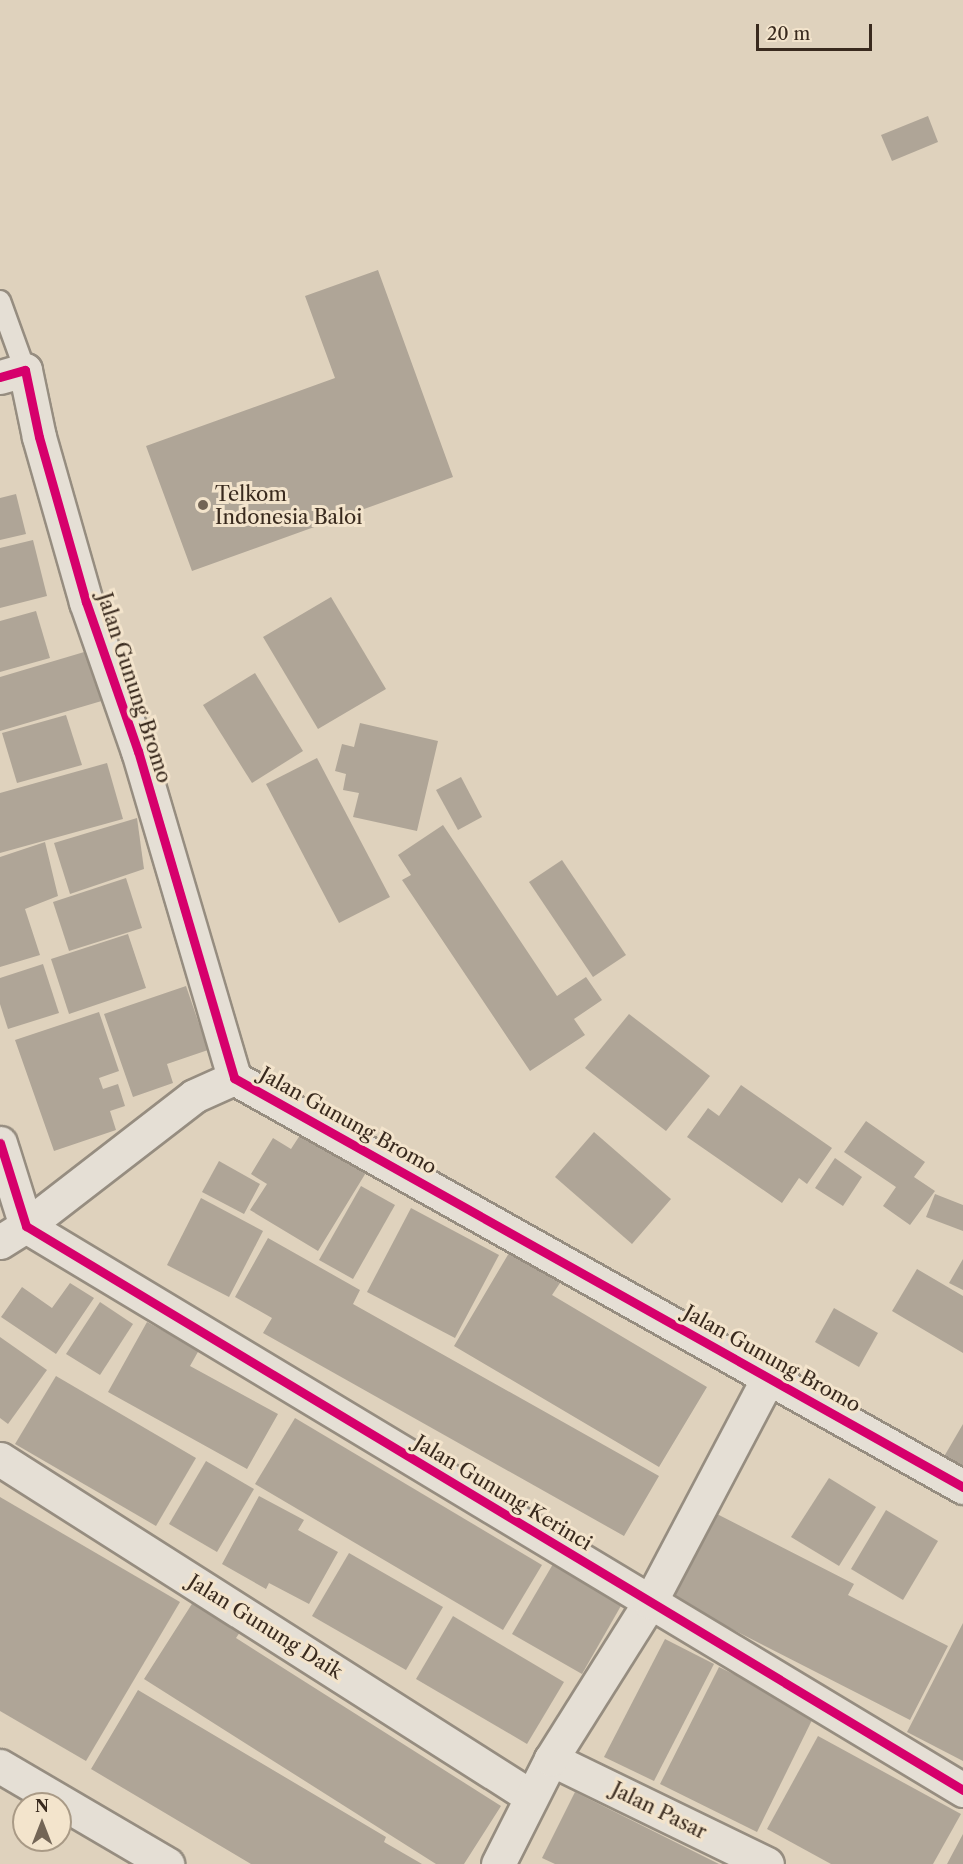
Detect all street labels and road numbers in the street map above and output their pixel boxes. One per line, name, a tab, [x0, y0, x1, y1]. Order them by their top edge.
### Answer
street label: Jalan Gunung Bromo	[92, 590, 176, 786]
street label: Jalan Gunung Bromo	[255, 1062, 441, 1180]
street label: Jalan Gunung Bromo	[679, 1300, 865, 1418]
street label: Jalan Gunung Kerinci	[410, 1430, 596, 1556]
street label: Jalan Gunung Daik	[183, 1570, 347, 1684]
street label: Jalan Pasar	[608, 1778, 710, 1844]

